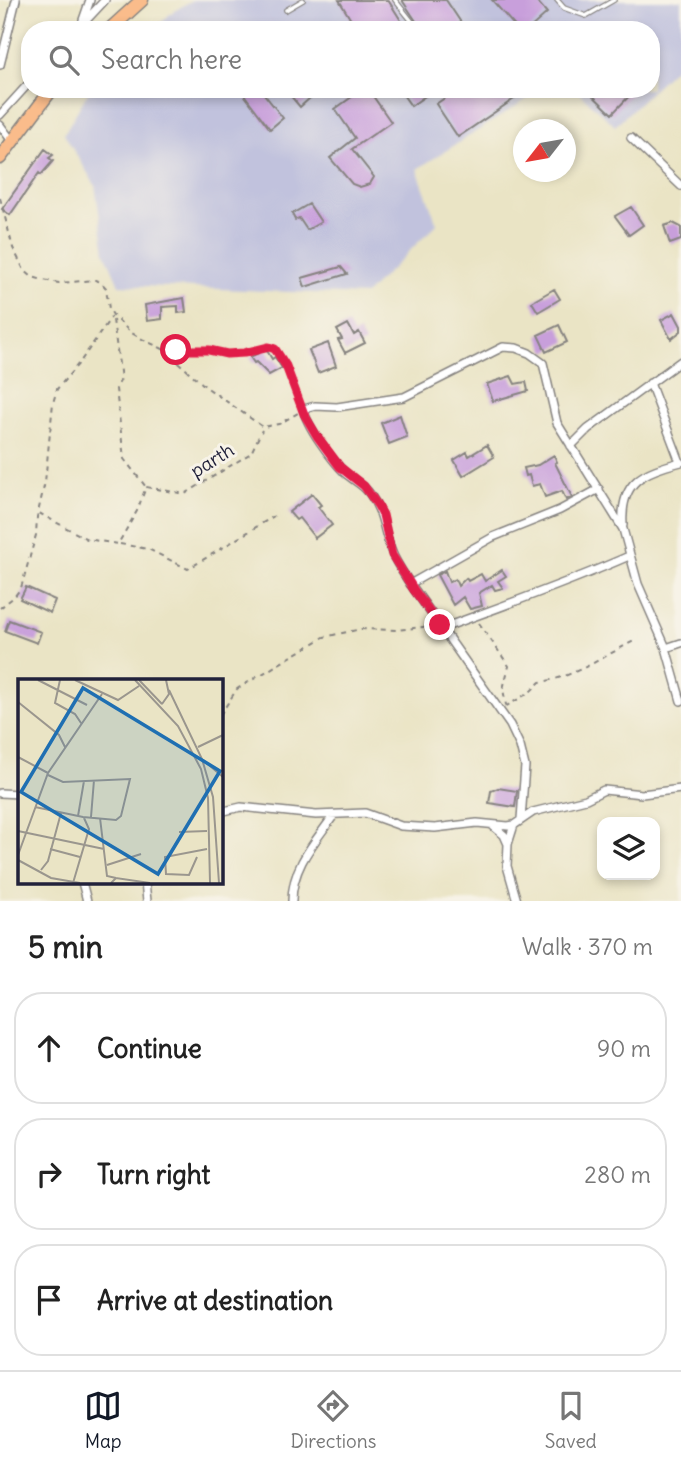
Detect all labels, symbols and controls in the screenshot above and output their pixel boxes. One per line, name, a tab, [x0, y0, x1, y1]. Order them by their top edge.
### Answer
search box	[21, 21, 660, 98]
icon: search	[45, 41, 83, 79]
text: Search here	[101, 43, 242, 76]
north arrow	[513, 119, 576, 182]
route start	[160, 334, 191, 365]
street label: parth	[186, 437, 238, 483]
route end	[424, 609, 455, 640]
inset map	[18, 679, 222, 884]
map controls	[597, 817, 660, 880]
button: layers	[597, 817, 660, 880]
text: 5 min	[28, 928, 103, 966]
text: Walk · 370 m	[522, 932, 653, 961]
icon: ahead	[30, 1029, 68, 1067]
text: Continue	[97, 1032, 202, 1065]
text: 90 m	[597, 1034, 651, 1063]
icon: right	[30, 1155, 68, 1193]
text: Turn right	[97, 1158, 210, 1191]
text: 280 m	[584, 1160, 651, 1189]
icon: arrive	[30, 1281, 68, 1319]
text: Arrive at destination	[97, 1284, 333, 1317]
tab: Map	[84, 1387, 122, 1453]
tab: Directions	[291, 1387, 376, 1453]
tab: Saved	[545, 1387, 597, 1453]

